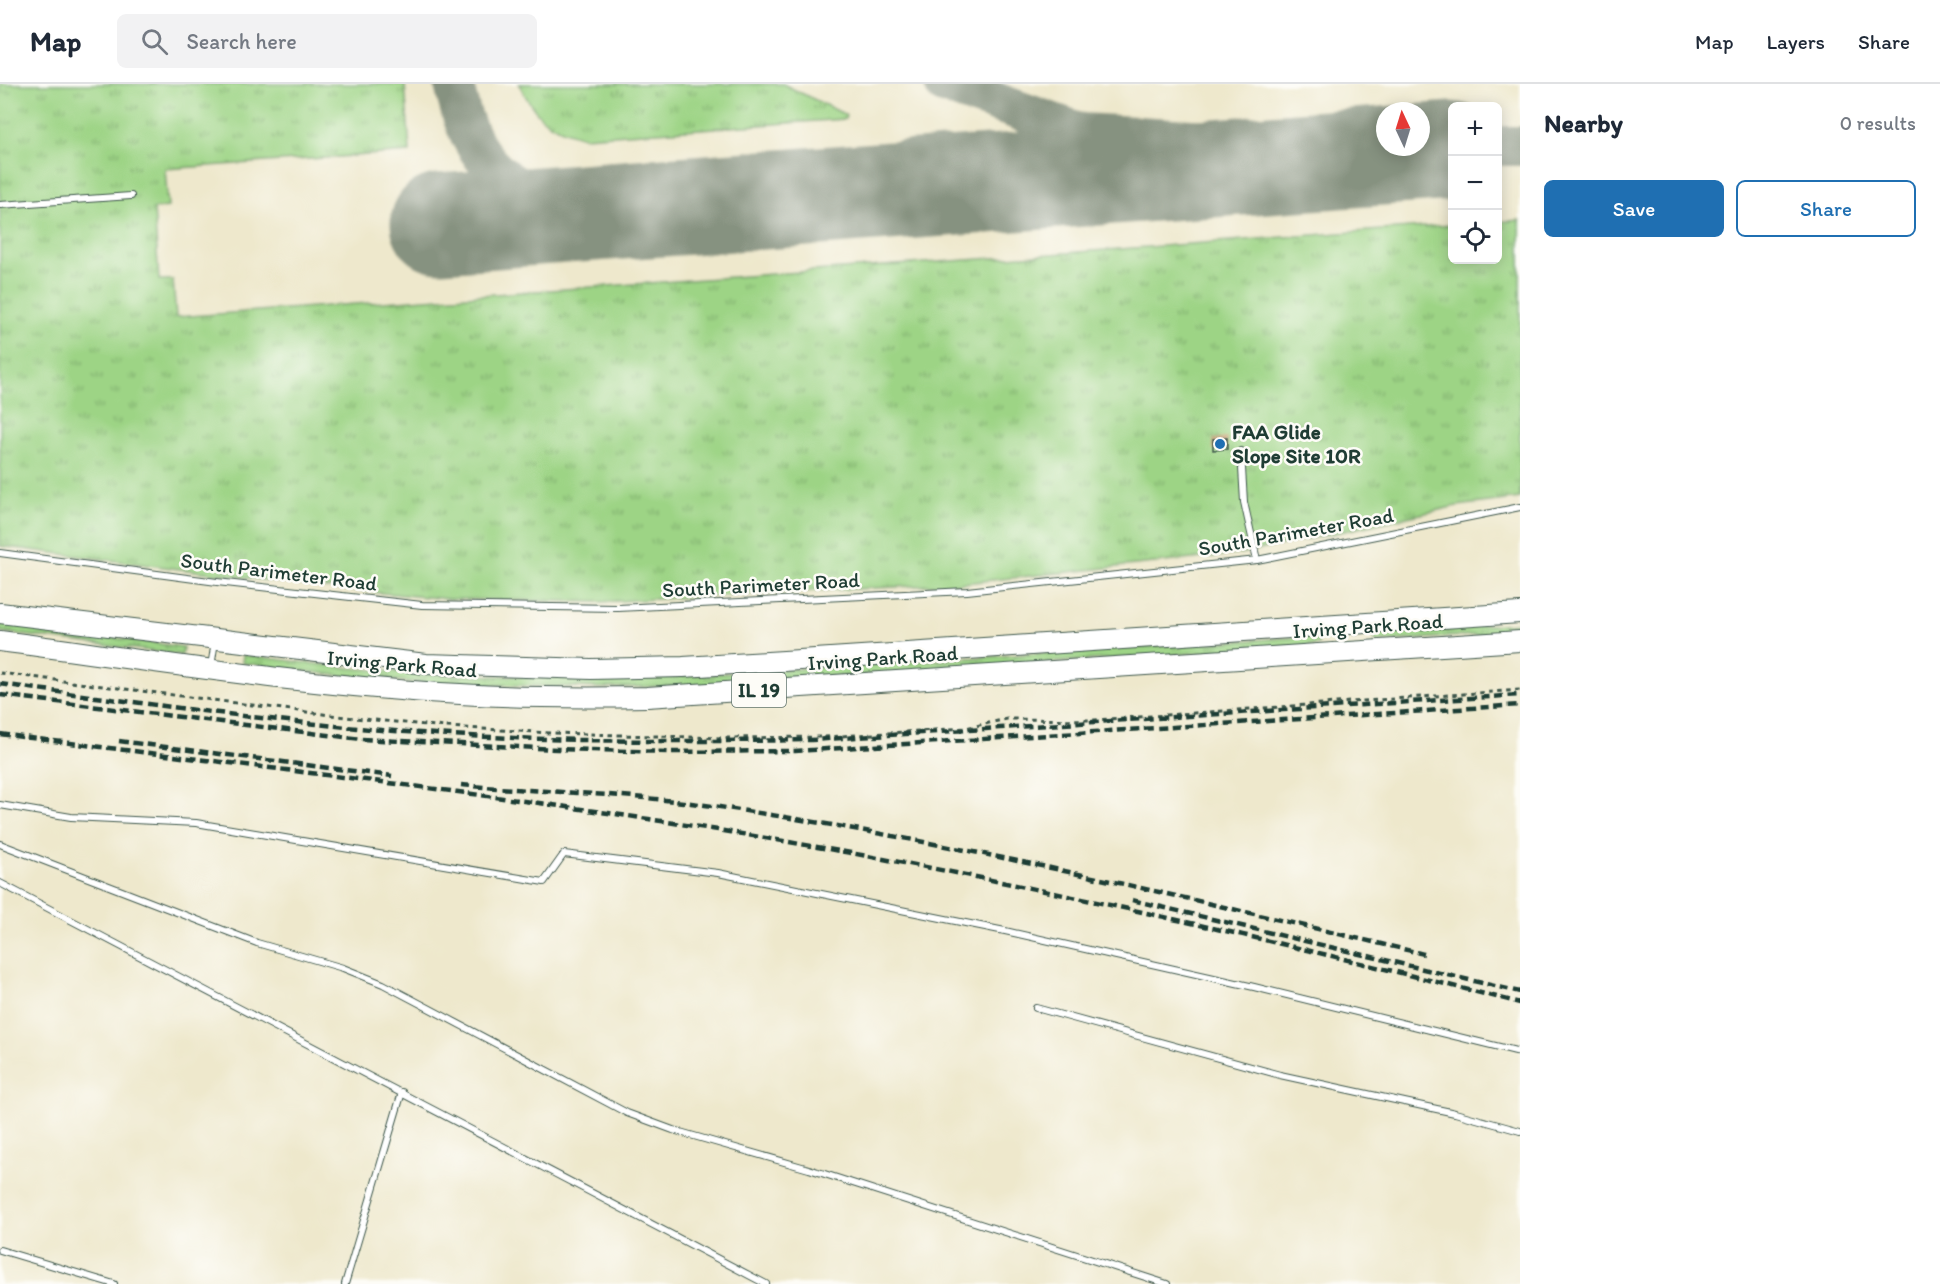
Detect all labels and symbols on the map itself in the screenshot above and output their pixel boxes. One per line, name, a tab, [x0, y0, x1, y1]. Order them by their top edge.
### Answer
north arrow	[1376, 102, 1430, 156]
place label: FAA Glide Slope Site 10R	[1232, 419, 1361, 469]
marker: FAA Glide Slope Site 10R	[1213, 437, 1227, 451]
street label: South Parimeter Road	[1196, 502, 1396, 561]
street label: South Parimeter Road	[179, 547, 379, 596]
street label: South Parimeter Road	[662, 567, 861, 602]
street label: Irving Park Road	[1292, 608, 1444, 643]
street label: Irving Park Road	[807, 640, 959, 675]
street label: Irving Park Road	[326, 644, 479, 683]
road number: IL 19	[732, 673, 786, 707]

